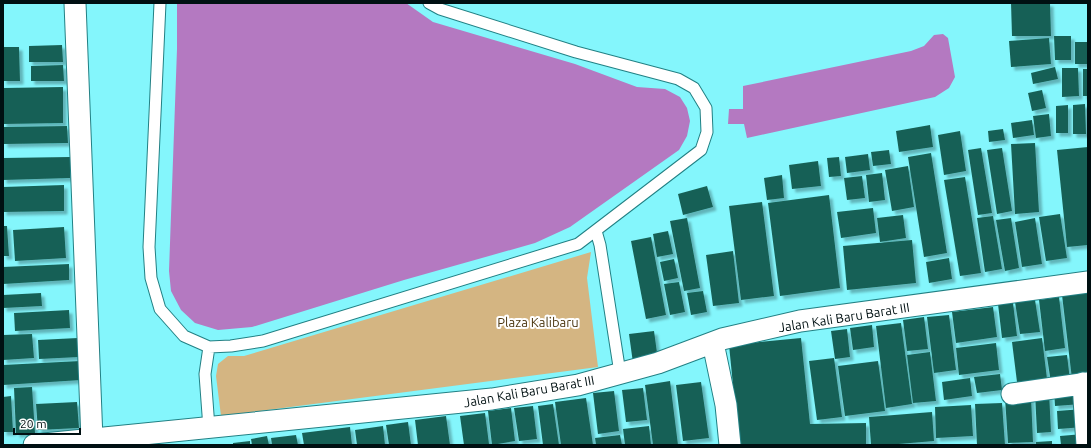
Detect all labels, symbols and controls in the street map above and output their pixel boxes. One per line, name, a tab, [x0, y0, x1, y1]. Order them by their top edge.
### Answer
street label: Jalan Kali Baru Barat III	[777, 300, 911, 334]
park label: Plaza Kalibaru	[497, 315, 579, 329]
street label: Jalan Kali Baru Barat III	[462, 373, 596, 409]
scale bar	[14, 410, 80, 436]
text: 20 m	[20, 417, 47, 430]

